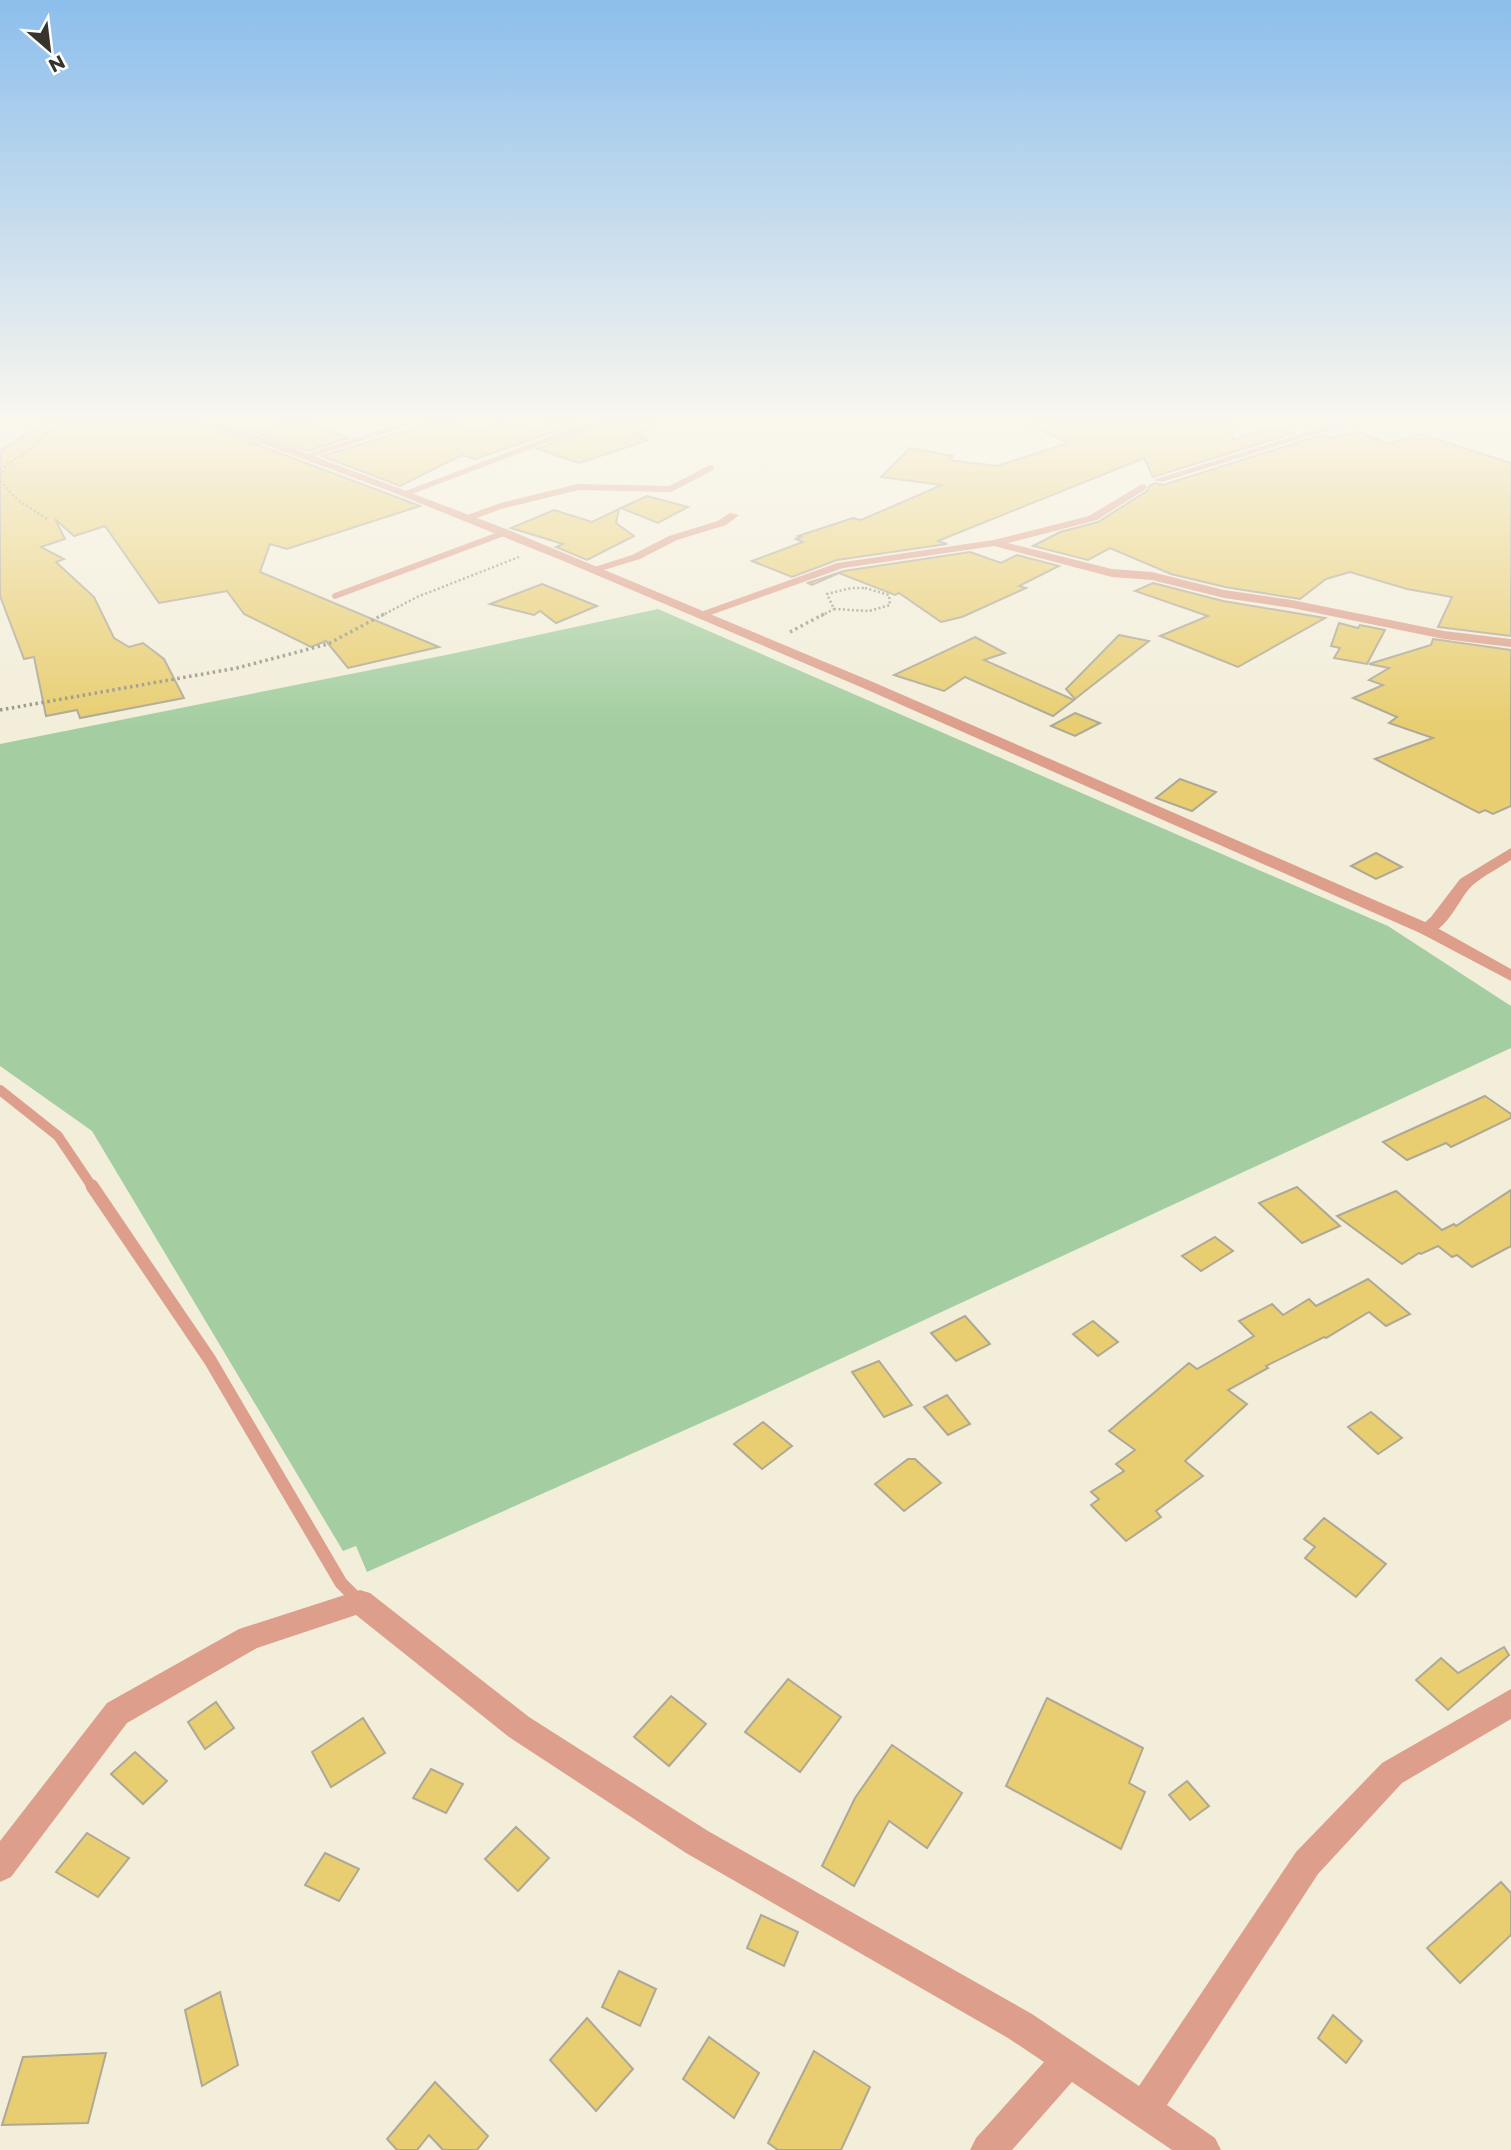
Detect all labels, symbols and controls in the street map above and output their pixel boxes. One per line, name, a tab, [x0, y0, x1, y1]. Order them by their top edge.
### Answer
north arrow	[14, 14, 84, 84]
text: N	[45, 50, 69, 77]

